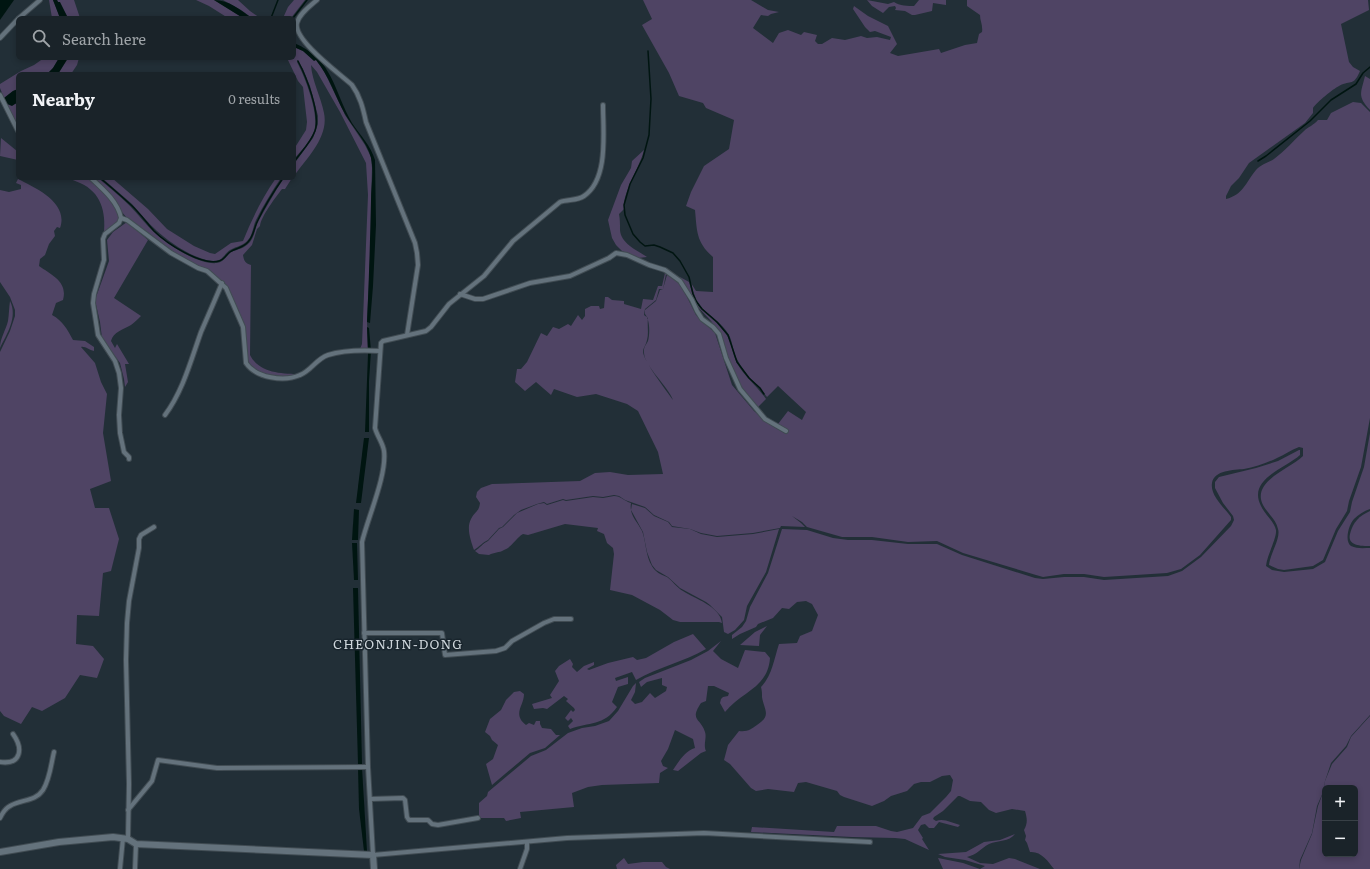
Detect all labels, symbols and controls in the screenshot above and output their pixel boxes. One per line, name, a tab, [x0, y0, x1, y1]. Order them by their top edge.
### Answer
search box	[16, 16, 296, 60]
icon: search	[30, 27, 52, 49]
text: Search here	[62, 27, 146, 50]
text: Nearby	[32, 86, 95, 111]
text: 0 results	[228, 89, 280, 108]
district label: CHEONJIN-DONG	[333, 634, 463, 653]
map controls	[1322, 785, 1358, 857]
button: +	[1322, 785, 1358, 821]
button: −	[1322, 821, 1358, 857]

